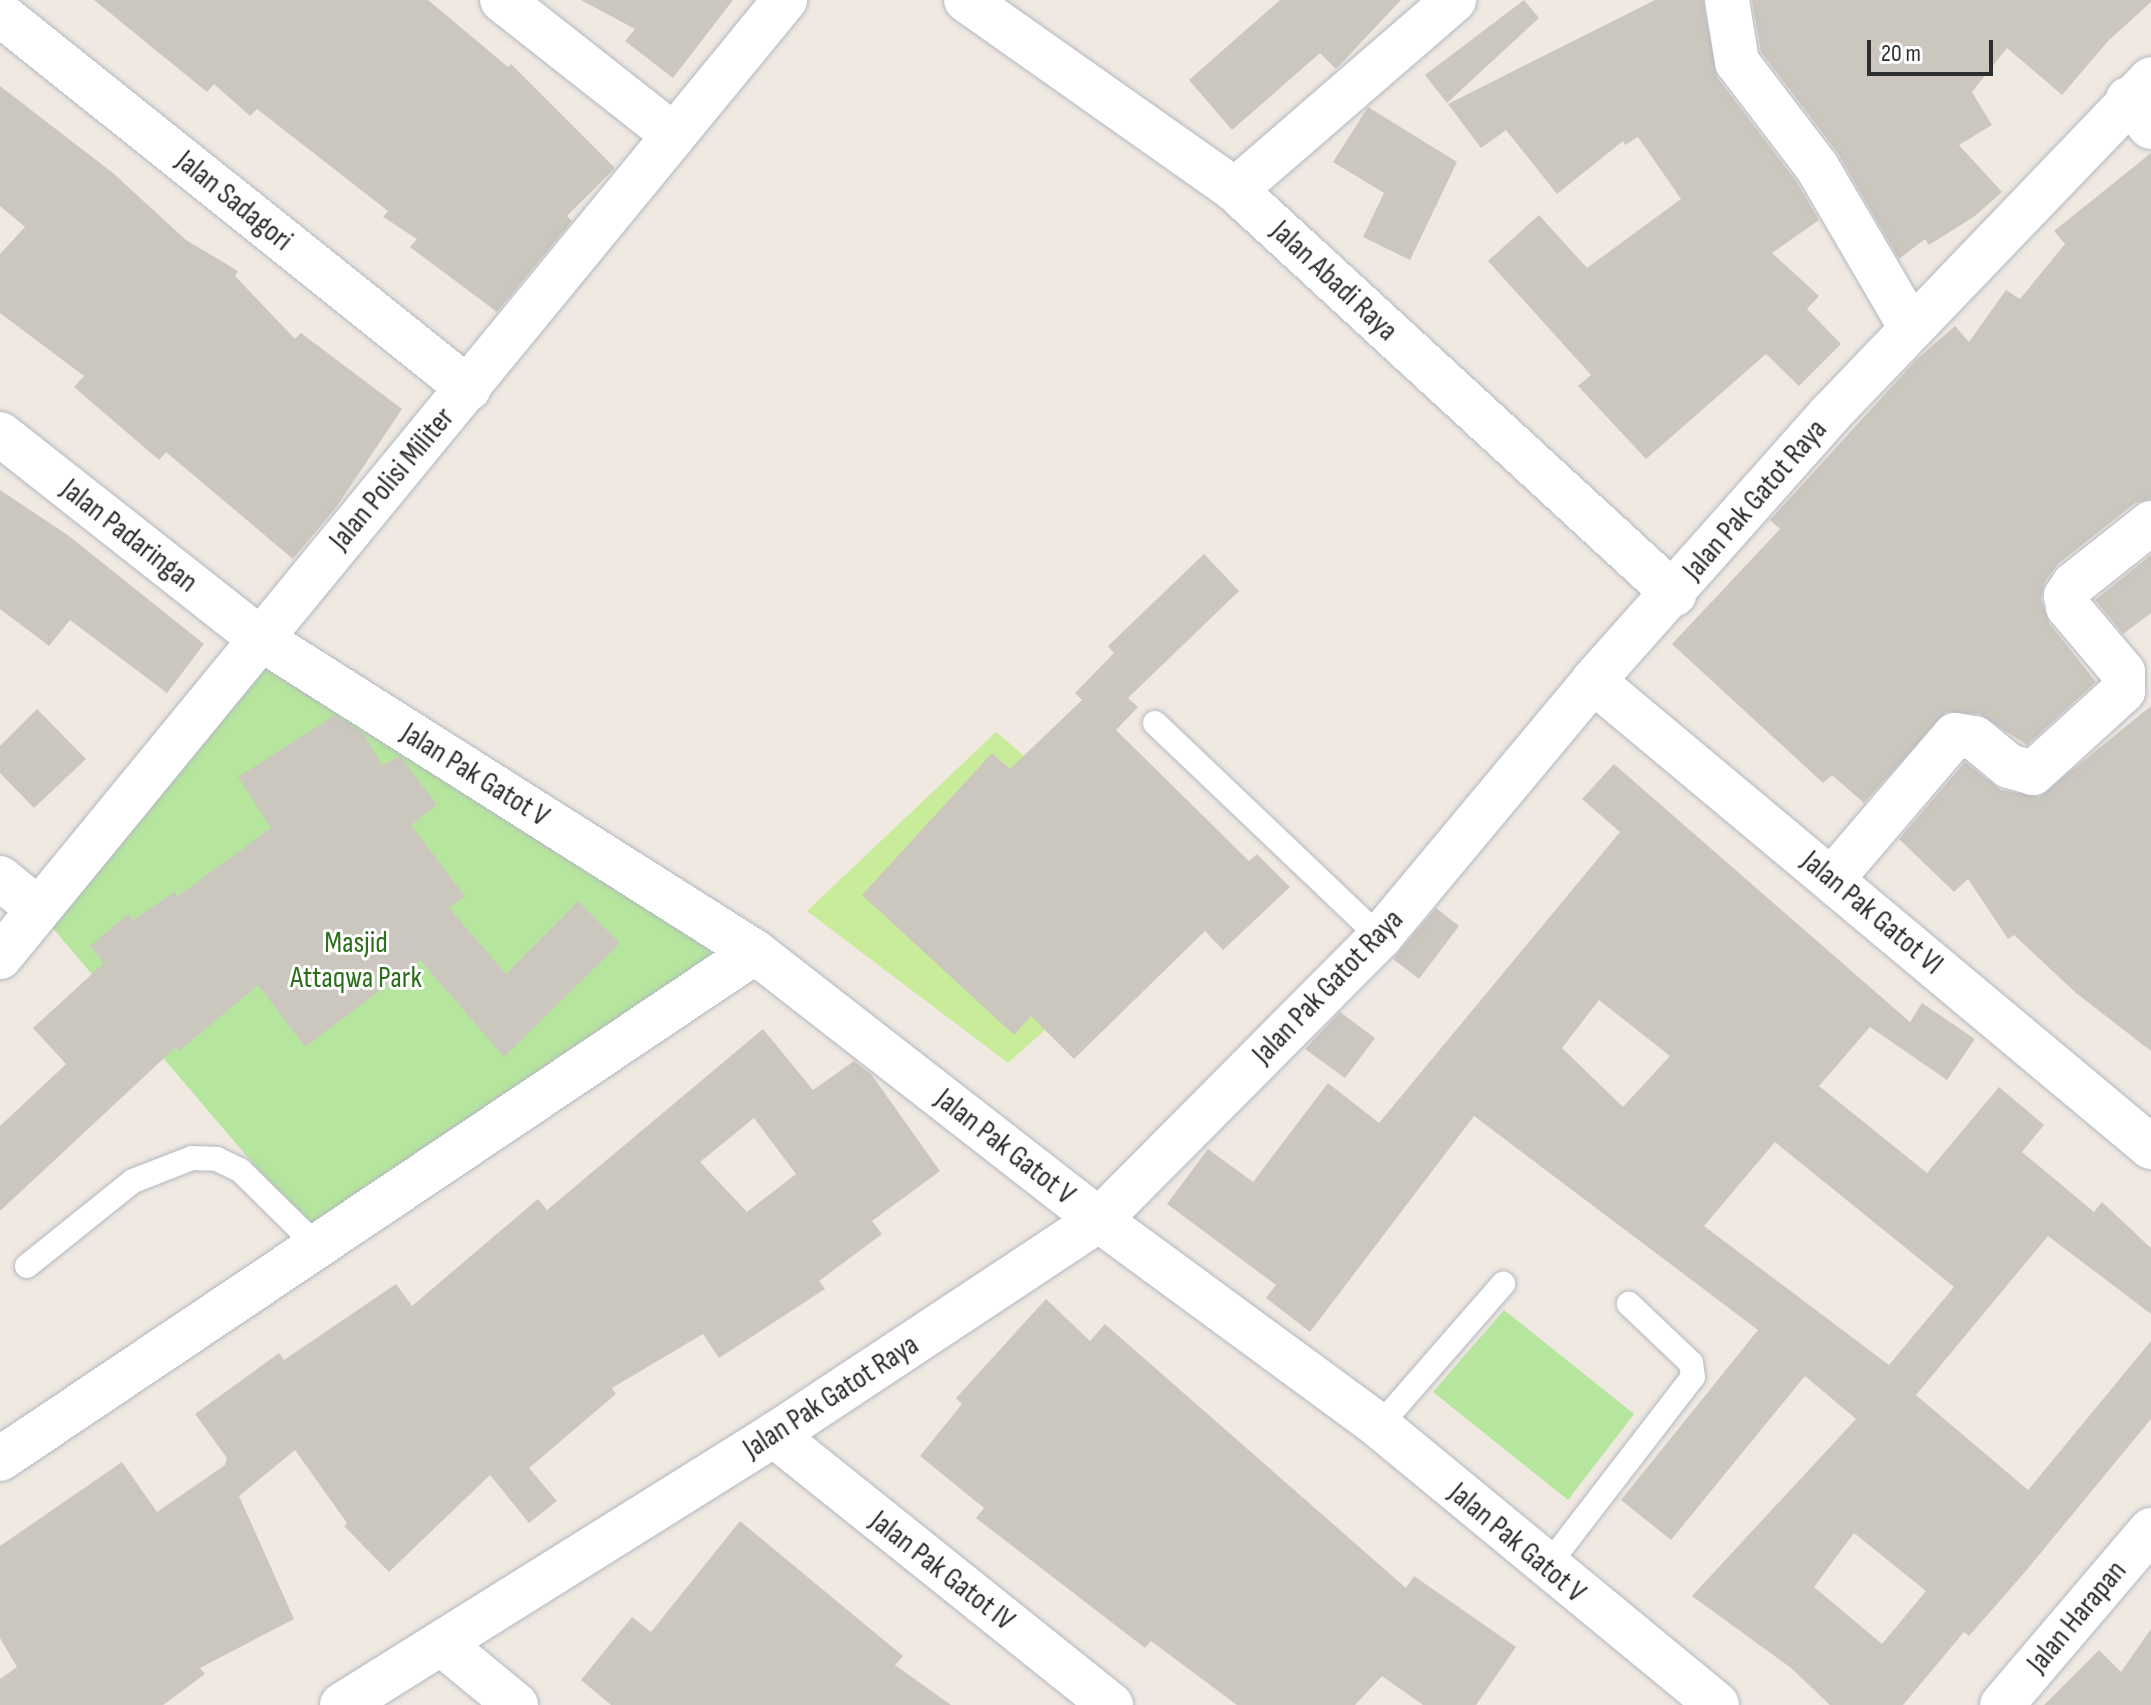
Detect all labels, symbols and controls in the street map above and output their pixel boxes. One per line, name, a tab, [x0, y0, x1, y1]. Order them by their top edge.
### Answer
scale bar	[1871, 24, 1997, 74]
text: 20 m	[1881, 39, 1921, 68]
street label: Jalan Sadagori	[169, 143, 299, 259]
street label: Jalan Abadi Raya	[1263, 213, 1405, 349]
street label: Jalan Polisi Militer	[322, 400, 462, 558]
street label: Jalan Pak Gatot Raya	[1675, 412, 1835, 588]
street label: Jalan Padaringan	[54, 472, 204, 600]
street label: Jalan Pak Gatot V	[394, 715, 556, 835]
street label: Jalan Pak Gatot VI	[1794, 843, 1950, 983]
street label: Jalan Pak Gatot Raya	[1245, 902, 1411, 1072]
park label: Masjid Attaqwa Park	[290, 925, 422, 996]
street label: Jalan Pak Gatot V	[928, 1081, 1082, 1213]
street label: Jalan Pak Gatot Raya	[737, 1327, 925, 1467]
street label: Jalan Pak Gatot V	[1441, 1475, 1593, 1611]
street label: Jalan Pak Gatot IV	[862, 1503, 1022, 1639]
street label: Jalan Harapan	[2020, 1553, 2134, 1681]

